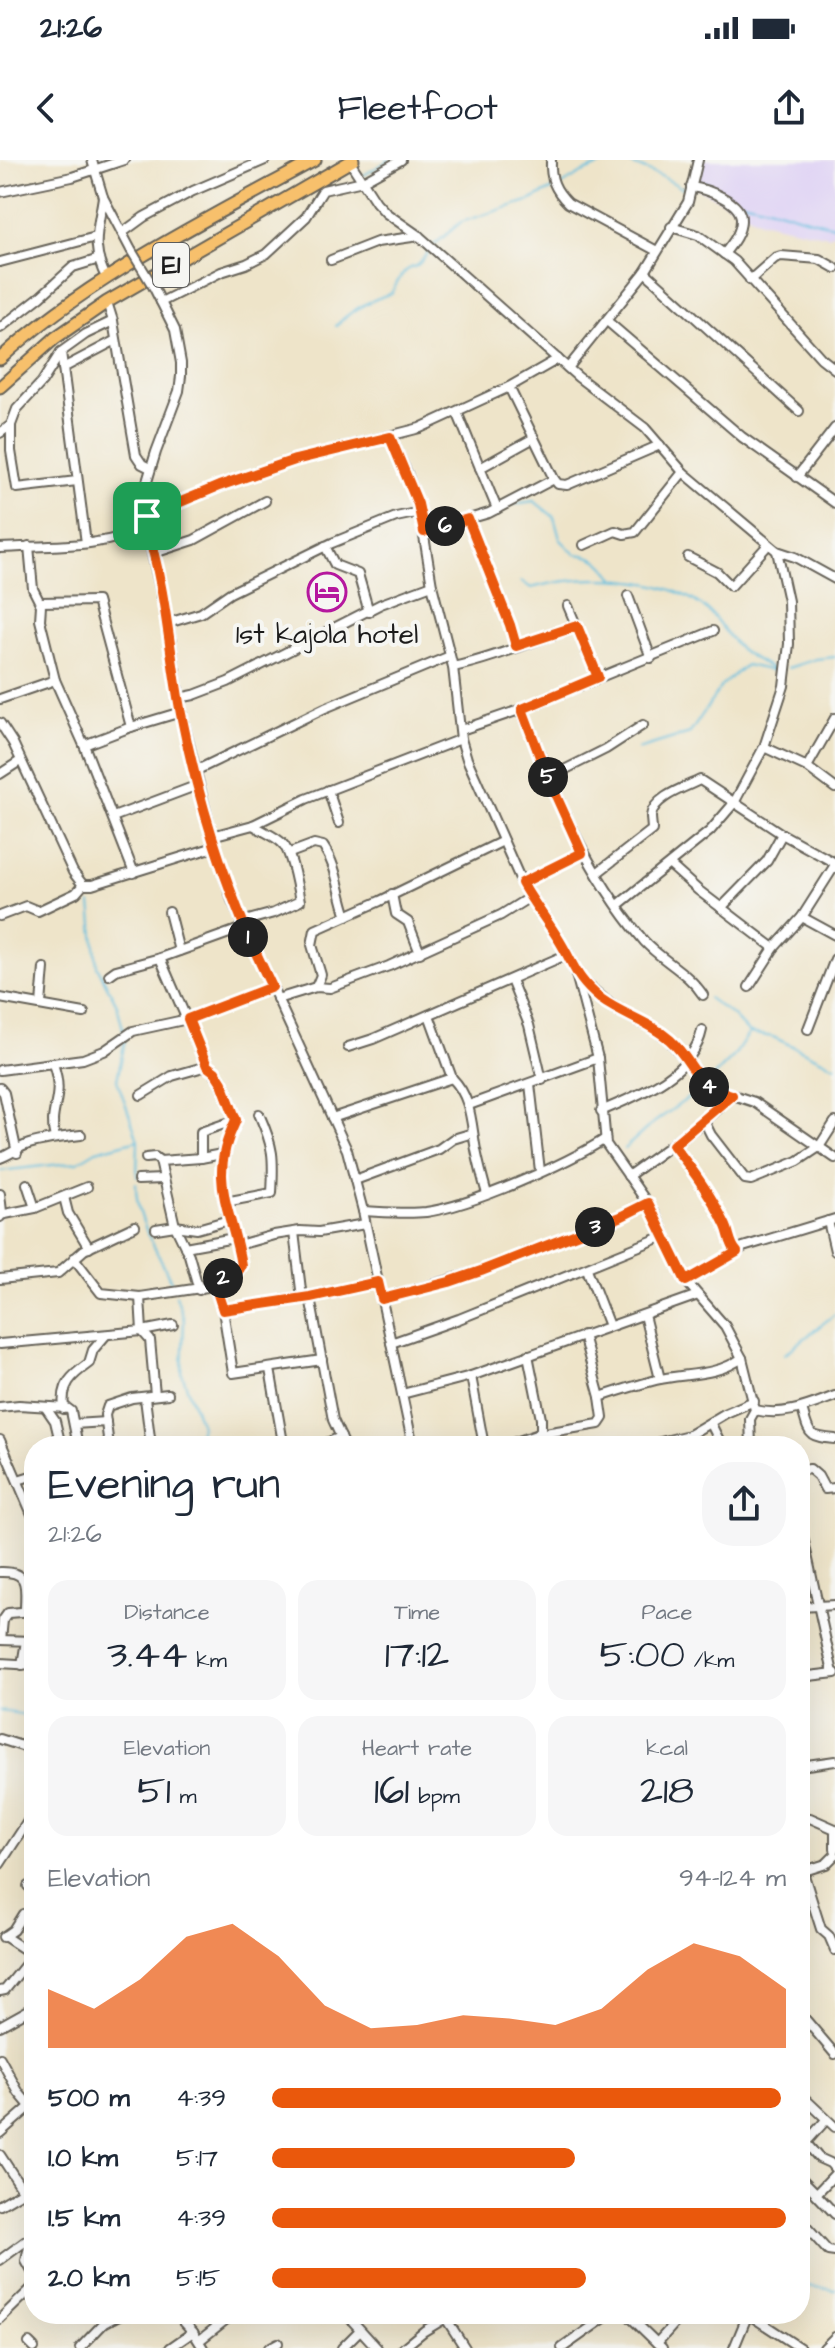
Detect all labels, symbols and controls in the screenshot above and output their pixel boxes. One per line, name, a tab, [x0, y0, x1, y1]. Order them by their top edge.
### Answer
text: 21:26	[40, 7, 102, 49]
text: Fleetfoot	[337, 83, 498, 134]
icon: back	[24, 86, 68, 130]
icon: share	[767, 86, 811, 130]
road number: E1	[153, 243, 189, 287]
pin	[113, 482, 181, 550]
icon: arrive	[125, 494, 169, 538]
pin: 6	[425, 506, 465, 546]
text: 6	[438, 510, 452, 541]
hotel icon: 1st kajola hotel	[306, 571, 348, 613]
place label: 1st kajola hotel	[236, 615, 418, 654]
pin: 5	[528, 757, 568, 797]
text: 5	[540, 761, 556, 792]
pin: 1	[228, 917, 268, 957]
text: 1	[247, 921, 249, 952]
pin: 4	[689, 1067, 729, 1107]
text: 4	[702, 1071, 716, 1102]
pin: 3	[575, 1207, 615, 1247]
text: 3	[589, 1211, 601, 1242]
pin: 2	[203, 1258, 243, 1298]
text: 2	[217, 1262, 229, 1293]
text: Evening run	[48, 1455, 280, 1516]
button: share	[702, 1462, 786, 1546]
text: 21:26	[48, 1516, 102, 1552]
text: Distance	[124, 1597, 210, 1628]
text: Time	[394, 1597, 440, 1628]
text: Pace	[641, 1597, 693, 1628]
text: 3.44	[107, 1628, 187, 1683]
text: 17:12	[385, 1628, 449, 1683]
text: 5:00	[600, 1628, 685, 1683]
text: km	[187, 1645, 227, 1676]
text: /km	[685, 1645, 734, 1676]
text: Elevation	[124, 1733, 210, 1764]
text: Heart rate	[362, 1733, 472, 1764]
text: kcal	[646, 1733, 688, 1764]
text: 51	[137, 1764, 171, 1819]
text: 161	[374, 1764, 409, 1819]
text: 218	[640, 1764, 694, 1819]
text: m	[171, 1781, 197, 1812]
text: bpm	[409, 1781, 460, 1812]
text: Elevation	[48, 1860, 150, 1896]
text: 94–124 m	[679, 1860, 786, 1896]
text: 500 m	[48, 2080, 130, 2116]
text: 4:39	[176, 2080, 226, 2116]
text: 1.0 km	[48, 2140, 118, 2176]
text: 5:17	[176, 2140, 218, 2176]
text: 1.5 km	[48, 2200, 120, 2236]
text: 4:39	[176, 2200, 226, 2236]
text: 2.0 km	[48, 2260, 130, 2296]
text: 5:15	[176, 2260, 220, 2296]

